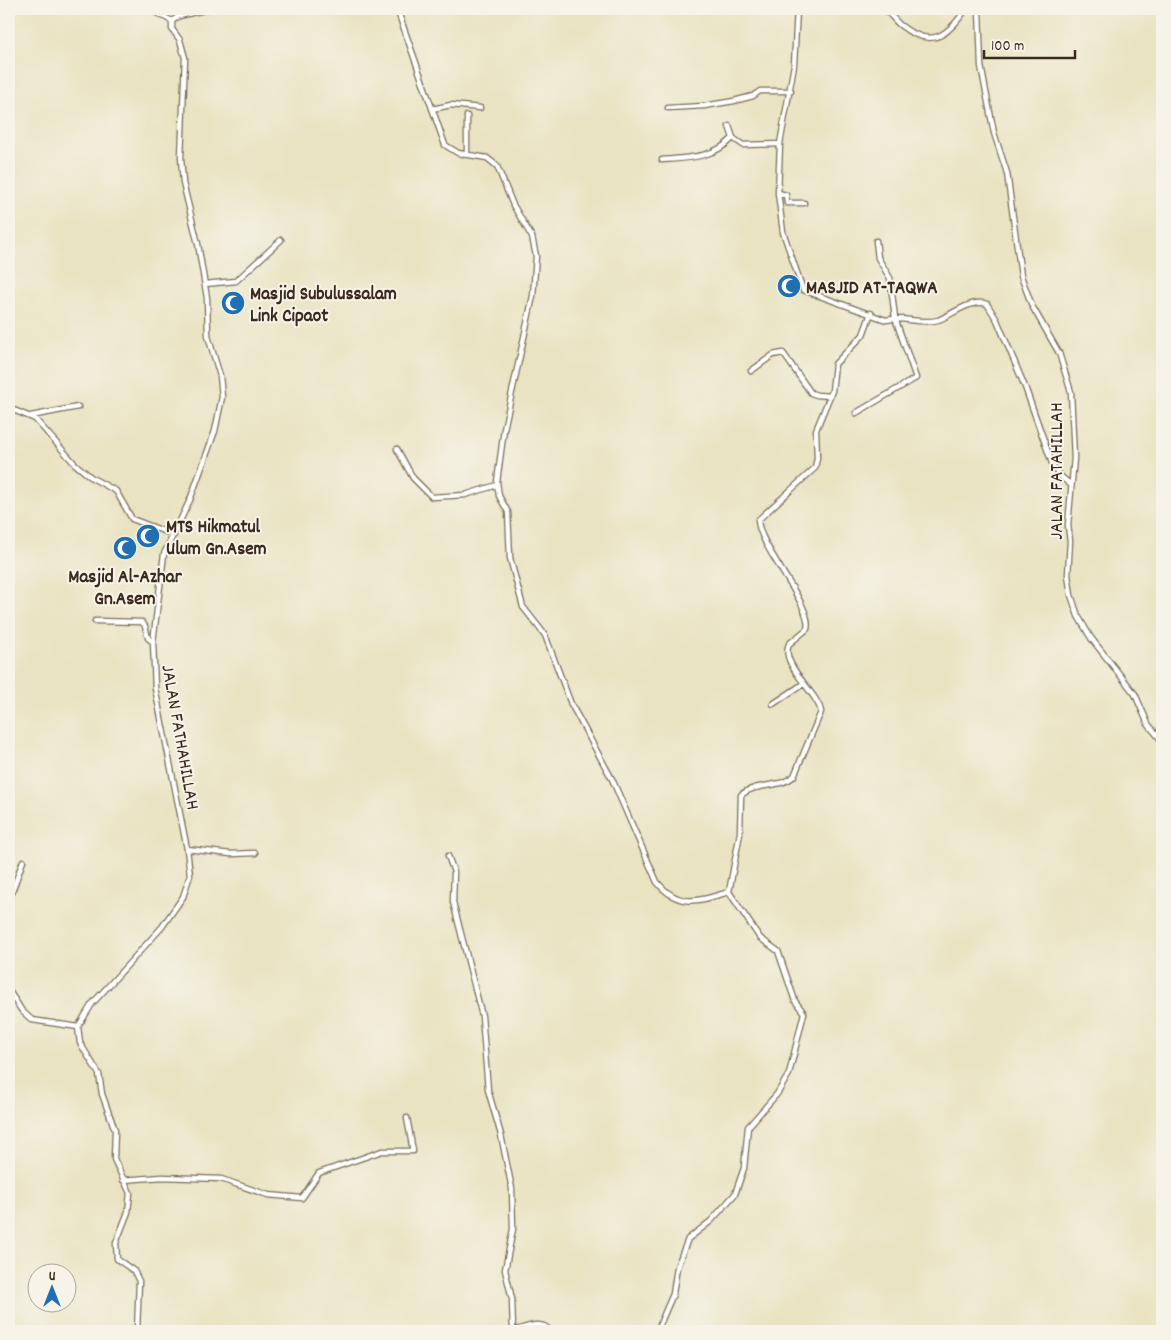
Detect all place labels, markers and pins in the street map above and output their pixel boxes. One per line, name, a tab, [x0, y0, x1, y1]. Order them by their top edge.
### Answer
mosque icon: MASJID AT-TAQWA	[776, 273, 802, 299]
place label: MASJID AT-TAQWA	[806, 276, 938, 303]
place label: Masjid Subulussalam Link Cipaot	[250, 282, 397, 331]
mosque icon: Masjid Subulussalam Link Cipaot	[220, 290, 246, 316]
place label: MTS Hikmatul Ulum Gn.Asem	[166, 515, 267, 564]
mosque icon: MTS Hikmatul Ulum Gn.Asem	[135, 523, 161, 549]
mosque icon: Masjid Al-Azhar Gn.Asem	[112, 535, 138, 561]
place label: Masjid Al-Azhar Gn.Asem	[68, 565, 183, 614]

